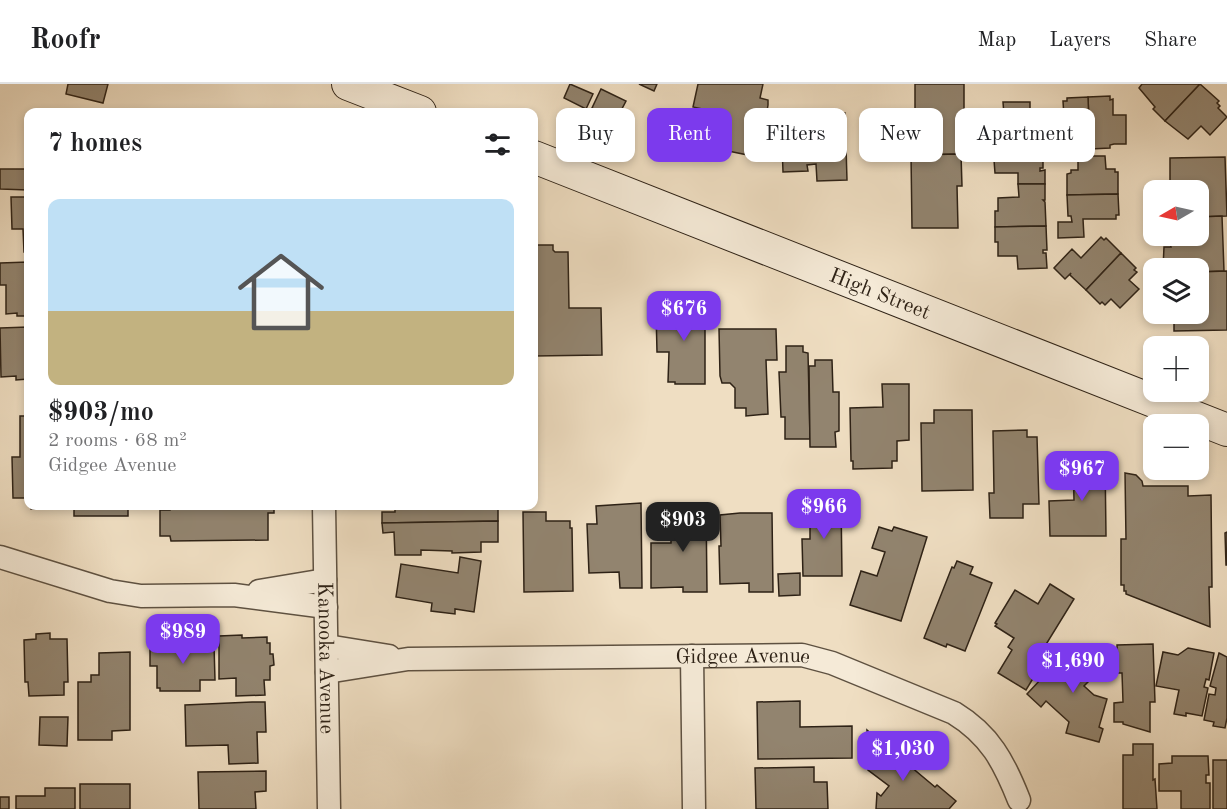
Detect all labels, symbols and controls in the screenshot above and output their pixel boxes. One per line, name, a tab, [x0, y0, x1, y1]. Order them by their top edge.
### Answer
text: Roofr	[30, 27, 101, 55]
text: Map	[977, 30, 1016, 51]
text: Layers	[1049, 30, 1111, 51]
text: Share	[1144, 30, 1197, 51]
chip: Buy	[556, 108, 635, 162]
chip: Rent	[647, 108, 732, 162]
chip: Filters	[744, 108, 847, 162]
chip: New	[859, 108, 943, 162]
chip: Apartment	[955, 108, 1095, 162]
icon: filters	[481, 128, 514, 161]
text: 7 homes	[48, 131, 142, 157]
north arrow	[1143, 180, 1209, 246]
map controls	[1143, 180, 1209, 480]
icon: home	[227, 238, 335, 346]
button: layers	[1143, 258, 1209, 324]
street label: High Street	[826, 265, 933, 324]
pin: $676	[648, 291, 720, 342]
text: $676	[661, 300, 707, 320]
button: +	[1143, 336, 1209, 402]
text: $903/mo	[48, 400, 154, 426]
button: −	[1143, 414, 1209, 480]
text: 2 rooms · 68 m²	[48, 431, 187, 451]
pin: $967	[1046, 451, 1118, 502]
text: Gidgee Avenue	[48, 456, 177, 476]
text: $967	[1059, 460, 1105, 480]
pin: $966	[788, 489, 860, 540]
text: $966	[801, 498, 847, 518]
pin: $903	[647, 502, 719, 553]
text: $903	[660, 511, 706, 531]
street label: Kanooka Avenue	[313, 582, 337, 734]
pin: $989	[147, 614, 219, 665]
text: $989	[160, 623, 206, 643]
pin: $1,690	[1024, 643, 1122, 694]
street label: Gidgee Avenue	[675, 646, 813, 669]
text: $1,690	[1041, 652, 1105, 672]
pin: $1,030	[854, 731, 952, 782]
text: $1,030	[871, 740, 935, 760]

